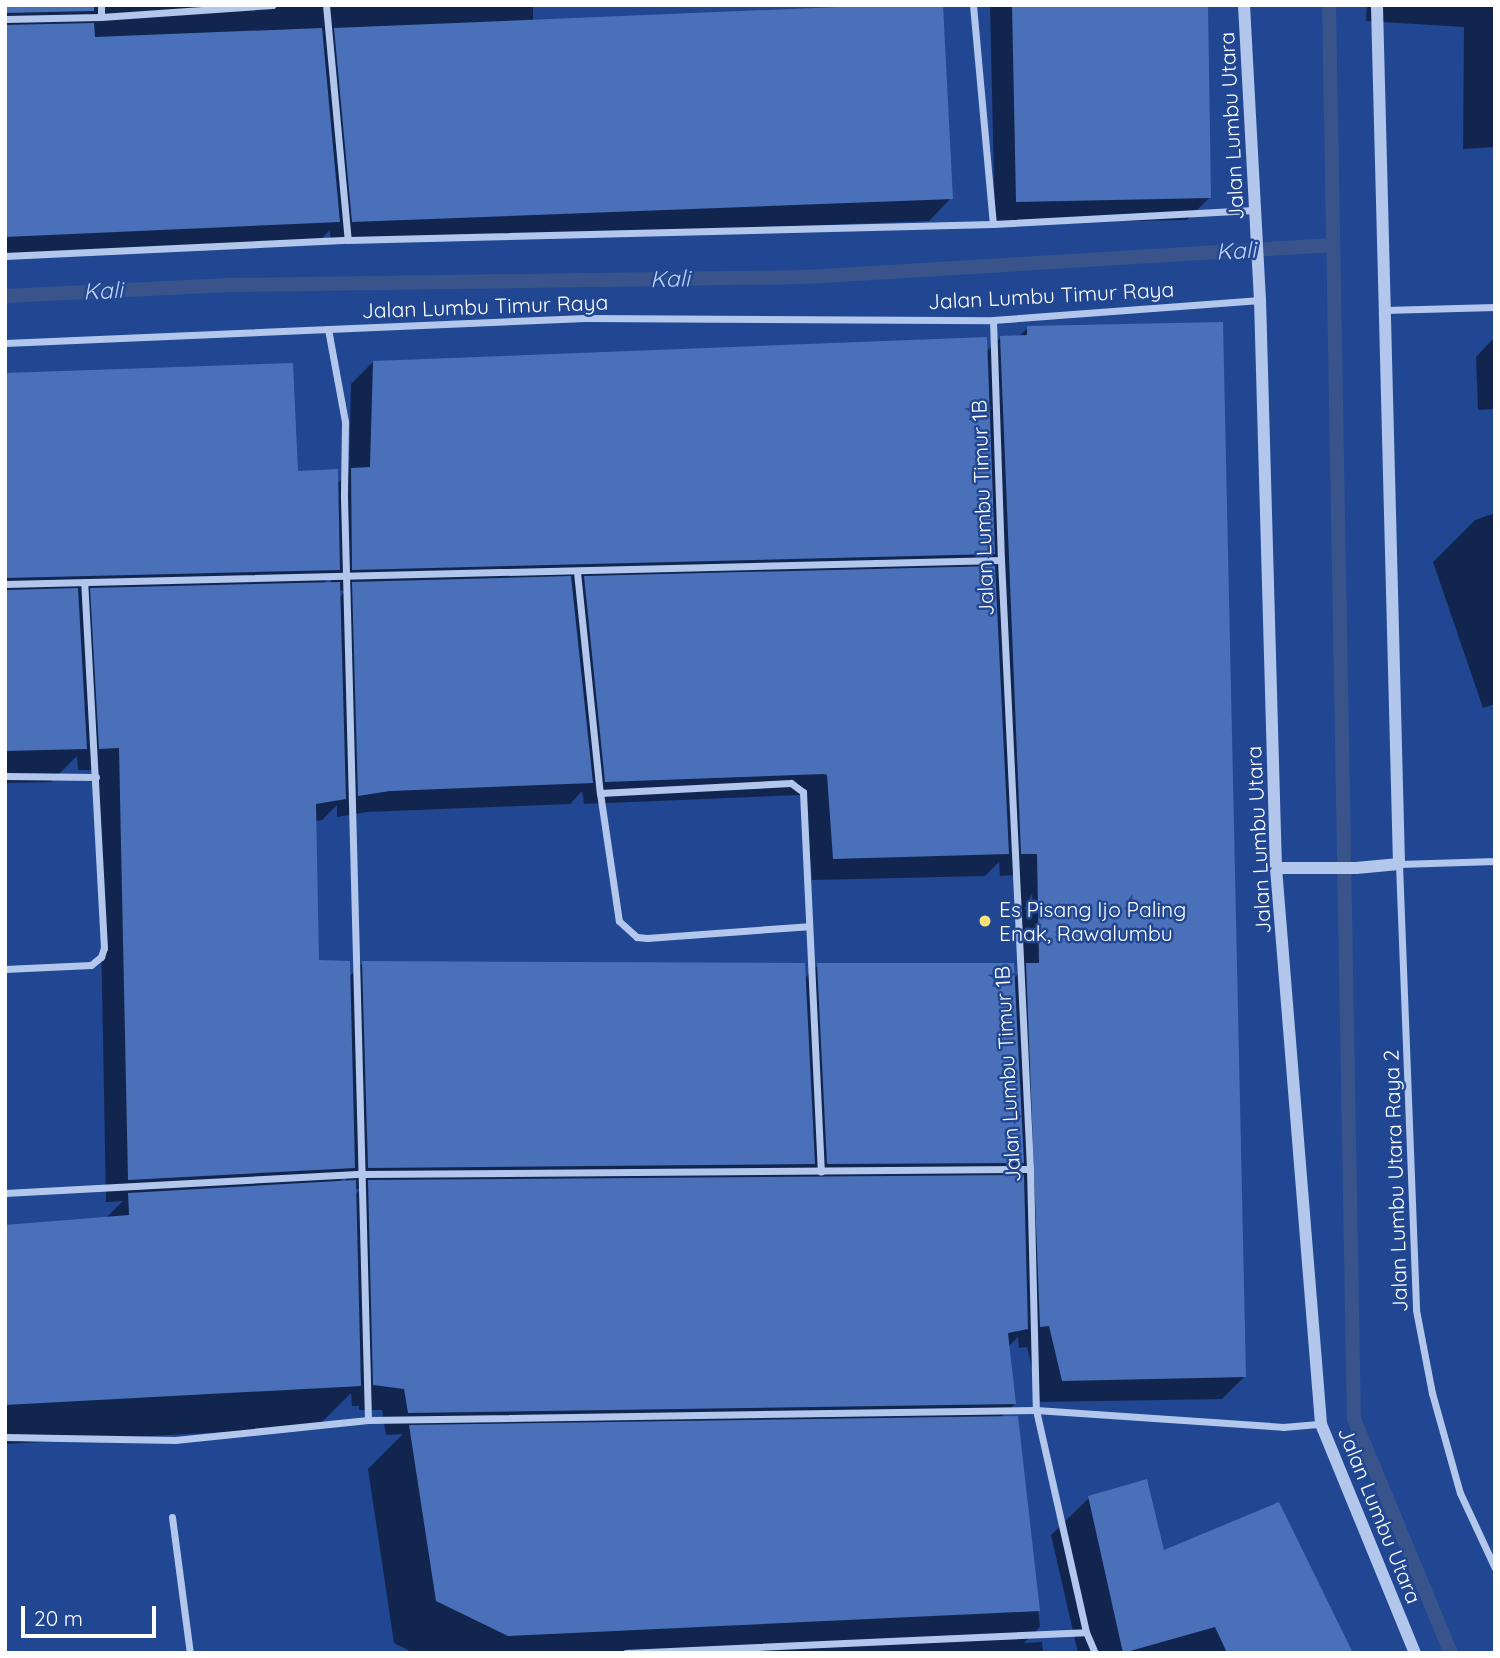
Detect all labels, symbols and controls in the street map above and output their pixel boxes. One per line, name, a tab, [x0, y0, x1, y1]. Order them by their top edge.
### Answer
street label: Jalan Lumbu Utara	[1213, 31, 1249, 221]
water label: Kali	[1215, 236, 1257, 266]
water label: Kali	[650, 265, 690, 293]
water label: Kali	[82, 276, 124, 306]
street label: Jalan Lumbu Timur Raya	[927, 276, 1175, 314]
street label: Jalan Lumbu Timur Raya	[361, 289, 609, 323]
street label: Jalan Lumbu Timur 1B	[966, 399, 998, 617]
street label: Jalan Lumbu Utara	[1240, 745, 1276, 935]
place label: Es Pisang Ijo Paling Enak, Rawalumbu	[999, 896, 1186, 946]
marker: Es Pisang Ijo Paling Enak, Rawalumbu	[977, 913, 993, 929]
street label: Jalan Lumbu Timur 1B	[989, 965, 1025, 1183]
street label: Jalan Lumbu Utara Raya 2	[1378, 1049, 1412, 1313]
street label: Jalan Lumbu Utara	[1333, 1423, 1427, 1607]
scale bar	[24, 1592, 159, 1636]
text: 20 m	[34, 1605, 83, 1631]

